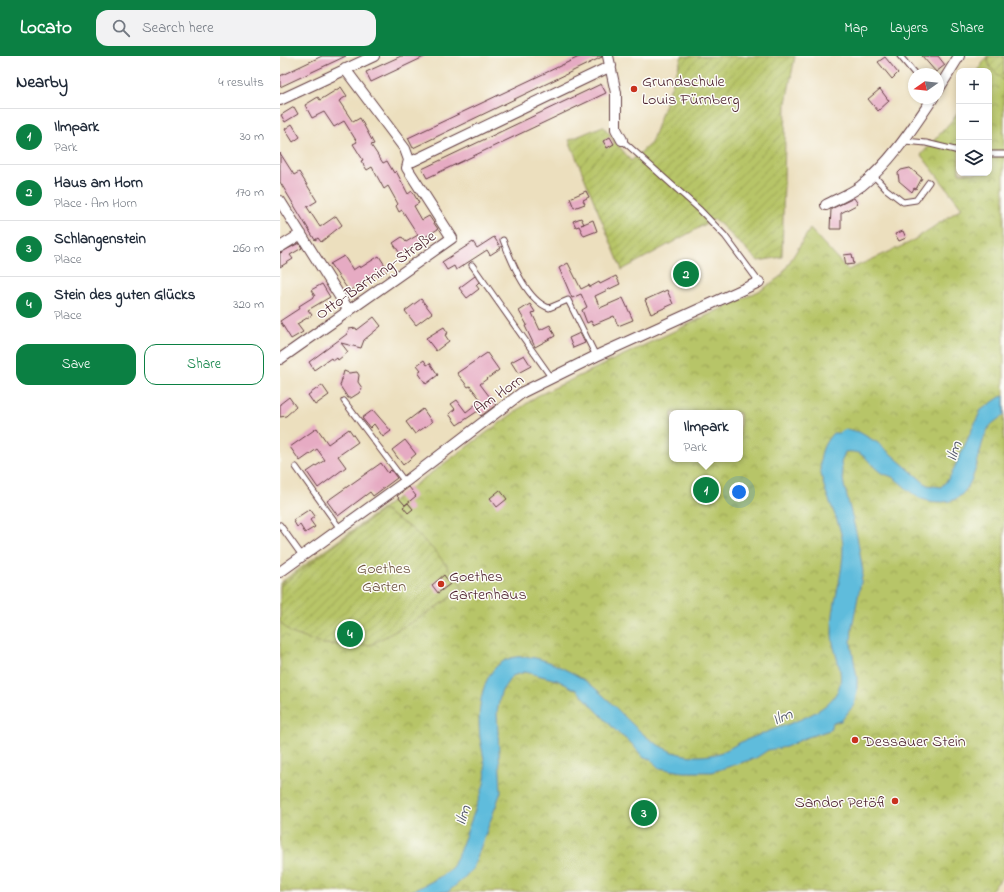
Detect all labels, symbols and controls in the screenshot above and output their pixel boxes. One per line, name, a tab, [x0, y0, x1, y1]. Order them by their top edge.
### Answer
search box	[96, 10, 376, 46]
text: Locato	[20, 15, 72, 42]
icon: search	[110, 17, 132, 39]
text: Search here	[142, 17, 214, 39]
text: Map	[844, 18, 868, 39]
text: Layers	[890, 18, 928, 39]
text: Share	[950, 18, 984, 39]
north arrow	[908, 68, 944, 104]
map controls	[956, 68, 992, 176]
button: +	[956, 68, 992, 104]
text: Nearby	[16, 70, 68, 95]
place label: Grundschule Louis Fürnberg	[642, 70, 739, 112]
text: 4 results	[218, 73, 264, 92]
marker: Grundschule Louis Fürnberg	[629, 84, 639, 94]
button: −	[956, 104, 992, 140]
text: Ilmpark	[54, 116, 99, 138]
text: 1	[27, 127, 31, 146]
text: 30 m	[240, 127, 264, 146]
text: Park	[54, 138, 78, 157]
button: layers	[956, 140, 992, 176]
text: Haus am Horn	[54, 172, 143, 194]
text: 2	[26, 183, 32, 202]
text: 170 m	[236, 183, 264, 202]
text: Place · Am Horn	[54, 194, 137, 213]
street label: Otto-Bartning-Straße	[311, 225, 442, 326]
text: Schlangenstein	[54, 228, 146, 250]
text: 3	[26, 239, 32, 258]
text: 260 m	[233, 239, 264, 258]
text: Place	[54, 250, 82, 269]
pin: 2	[673, 259, 699, 289]
text: Stein des guten Glücks	[54, 284, 195, 306]
text: 4	[26, 295, 32, 314]
text: 320 m	[233, 295, 264, 314]
text: Place	[54, 306, 82, 325]
button: Save	[16, 344, 136, 385]
button: Share	[144, 344, 264, 385]
street label: Am Horn	[469, 368, 529, 421]
popup	[669, 410, 743, 462]
text: Ilmpark	[683, 416, 729, 438]
water label: Ilm	[939, 437, 970, 465]
text: Park	[683, 438, 707, 457]
pin: 1	[693, 475, 719, 505]
your location	[729, 482, 749, 502]
park label: Goethes Garten	[357, 557, 411, 599]
place label: Goethes Gartenhaus	[449, 565, 527, 607]
marker: Goethes Gartenhaus	[436, 579, 446, 589]
pin: 4	[337, 619, 363, 649]
water label: Ilm	[769, 702, 797, 733]
place label: Dessauer Stein	[862, 730, 966, 754]
marker: Dessauer Stein	[850, 735, 860, 745]
place label: Sandor Petöfi	[794, 791, 887, 815]
marker: Sandor Petöfi	[890, 796, 900, 806]
pin: 3	[631, 798, 657, 828]
water label: Ilm	[448, 801, 479, 829]

